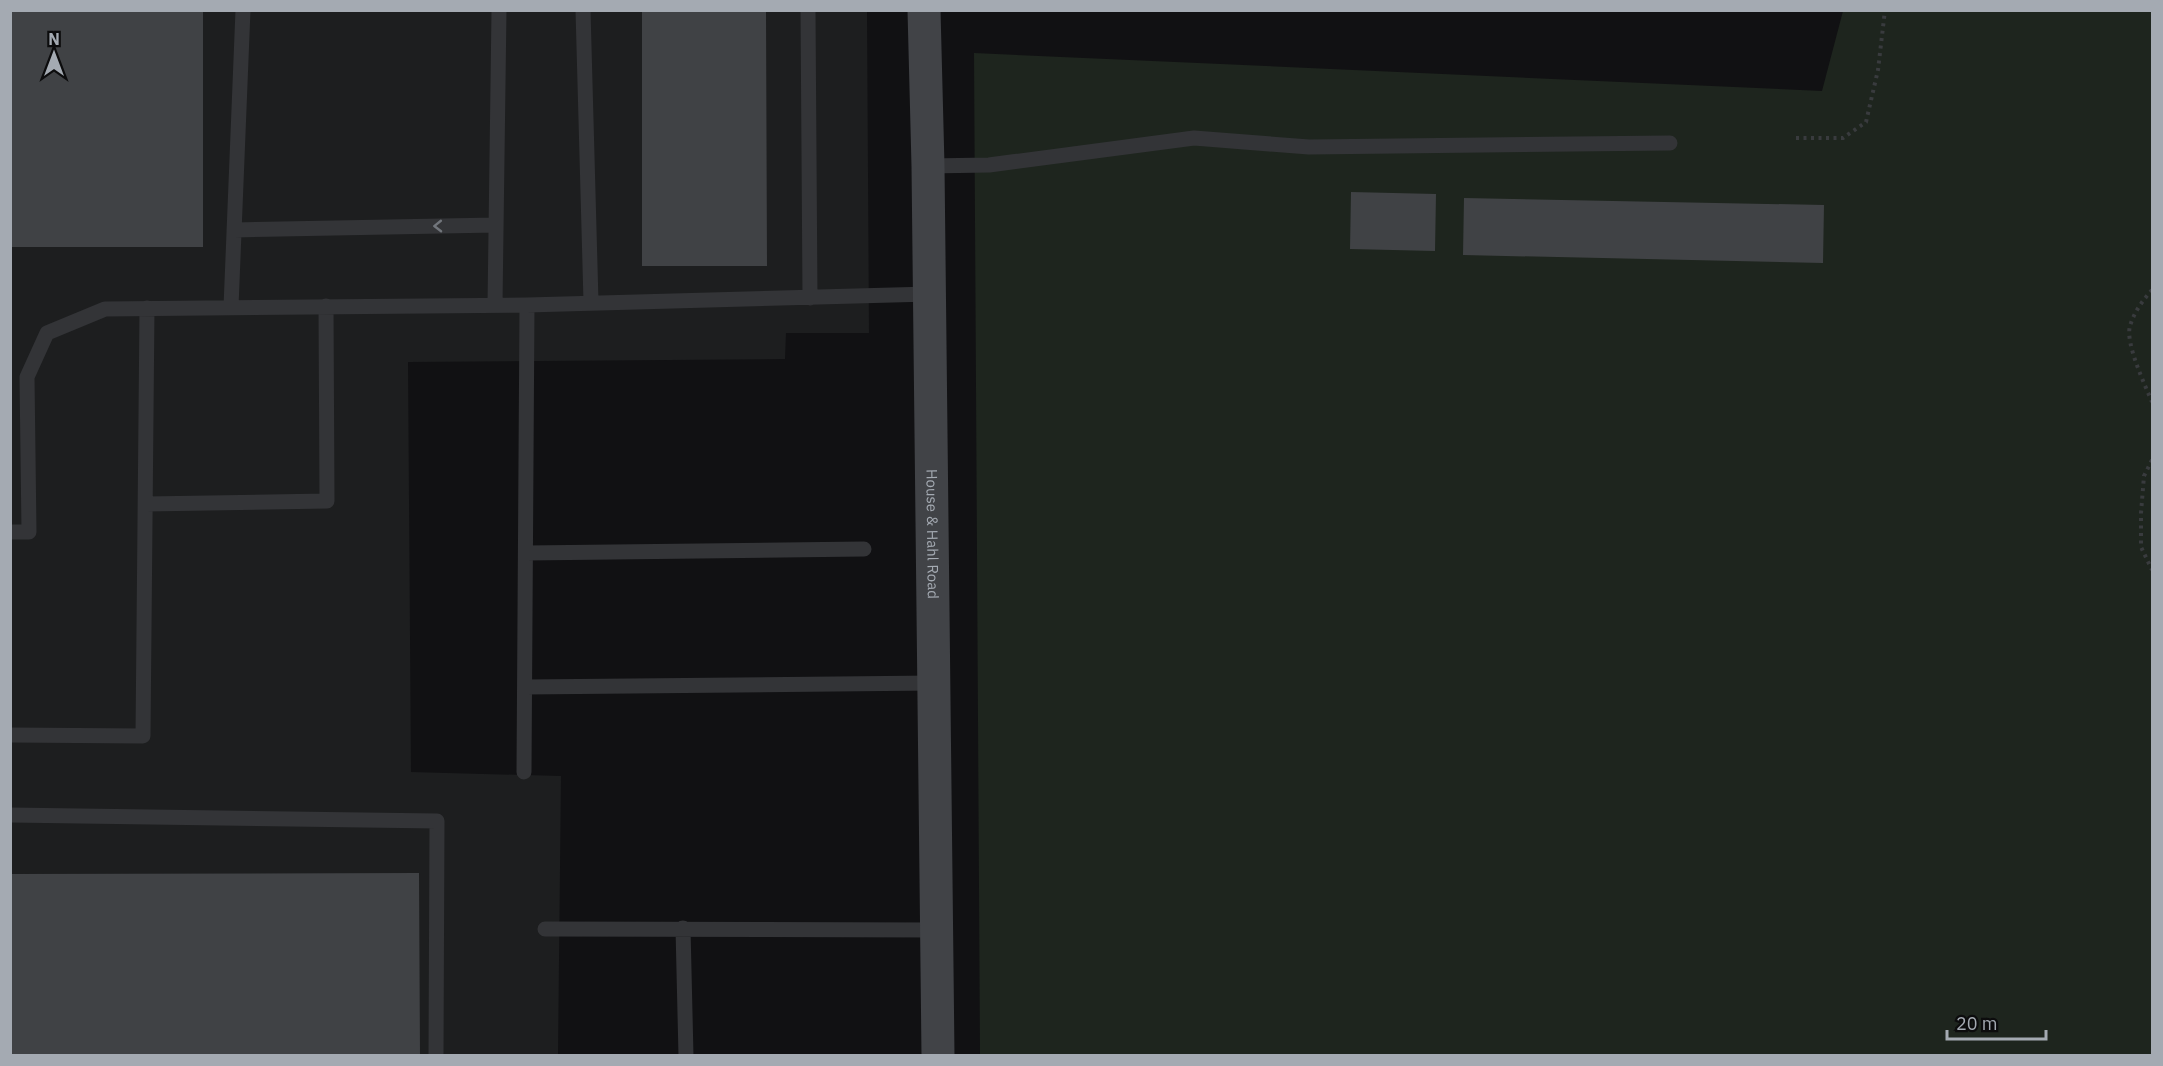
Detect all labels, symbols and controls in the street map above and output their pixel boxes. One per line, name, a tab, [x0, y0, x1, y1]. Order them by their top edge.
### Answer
north arrow	[24, 24, 84, 84]
text: N	[48, 29, 60, 49]
one-way arrow	[433, 220, 442, 232]
street label: House & Hahl Road	[922, 469, 943, 599]
scale bar	[1947, 1003, 2046, 1041]
text: 20 m	[1956, 1012, 1998, 1035]

